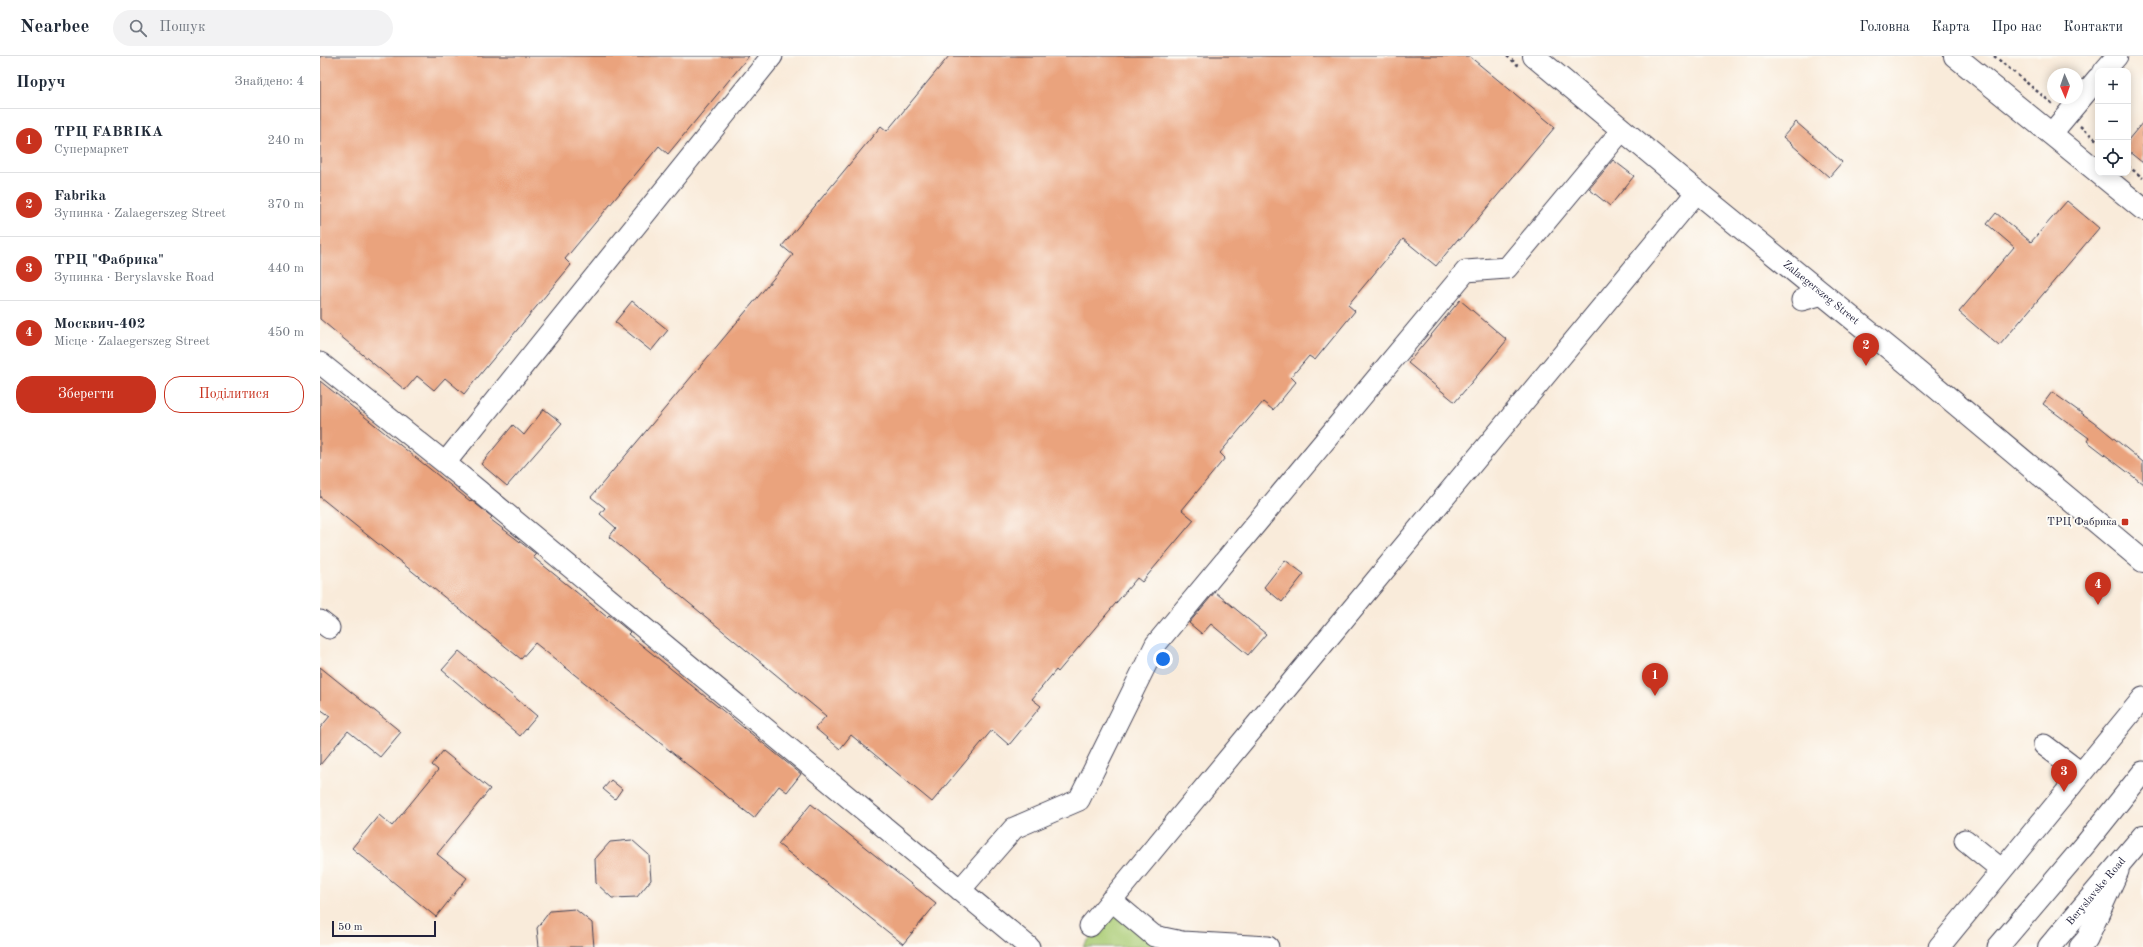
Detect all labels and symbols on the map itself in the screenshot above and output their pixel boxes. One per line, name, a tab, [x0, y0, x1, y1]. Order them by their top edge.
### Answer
north arrow	[2047, 68, 2083, 104]
street label: Zalaegerszeg Street	[1781, 259, 1861, 327]
pin: 2	[1853, 333, 1879, 366]
place label: ТРЦ Фабрика	[2047, 517, 2118, 528]
marker: ТРЦ Фабрика	[2120, 517, 2130, 527]
pin: 4	[2085, 572, 2111, 605]
your location	[1153, 649, 1173, 669]
pin: 1	[1642, 663, 1668, 696]
pin: 3	[2051, 759, 2077, 792]
street label: Beryslavske Road	[2065, 855, 2128, 927]
scale bar	[332, 919, 436, 938]

